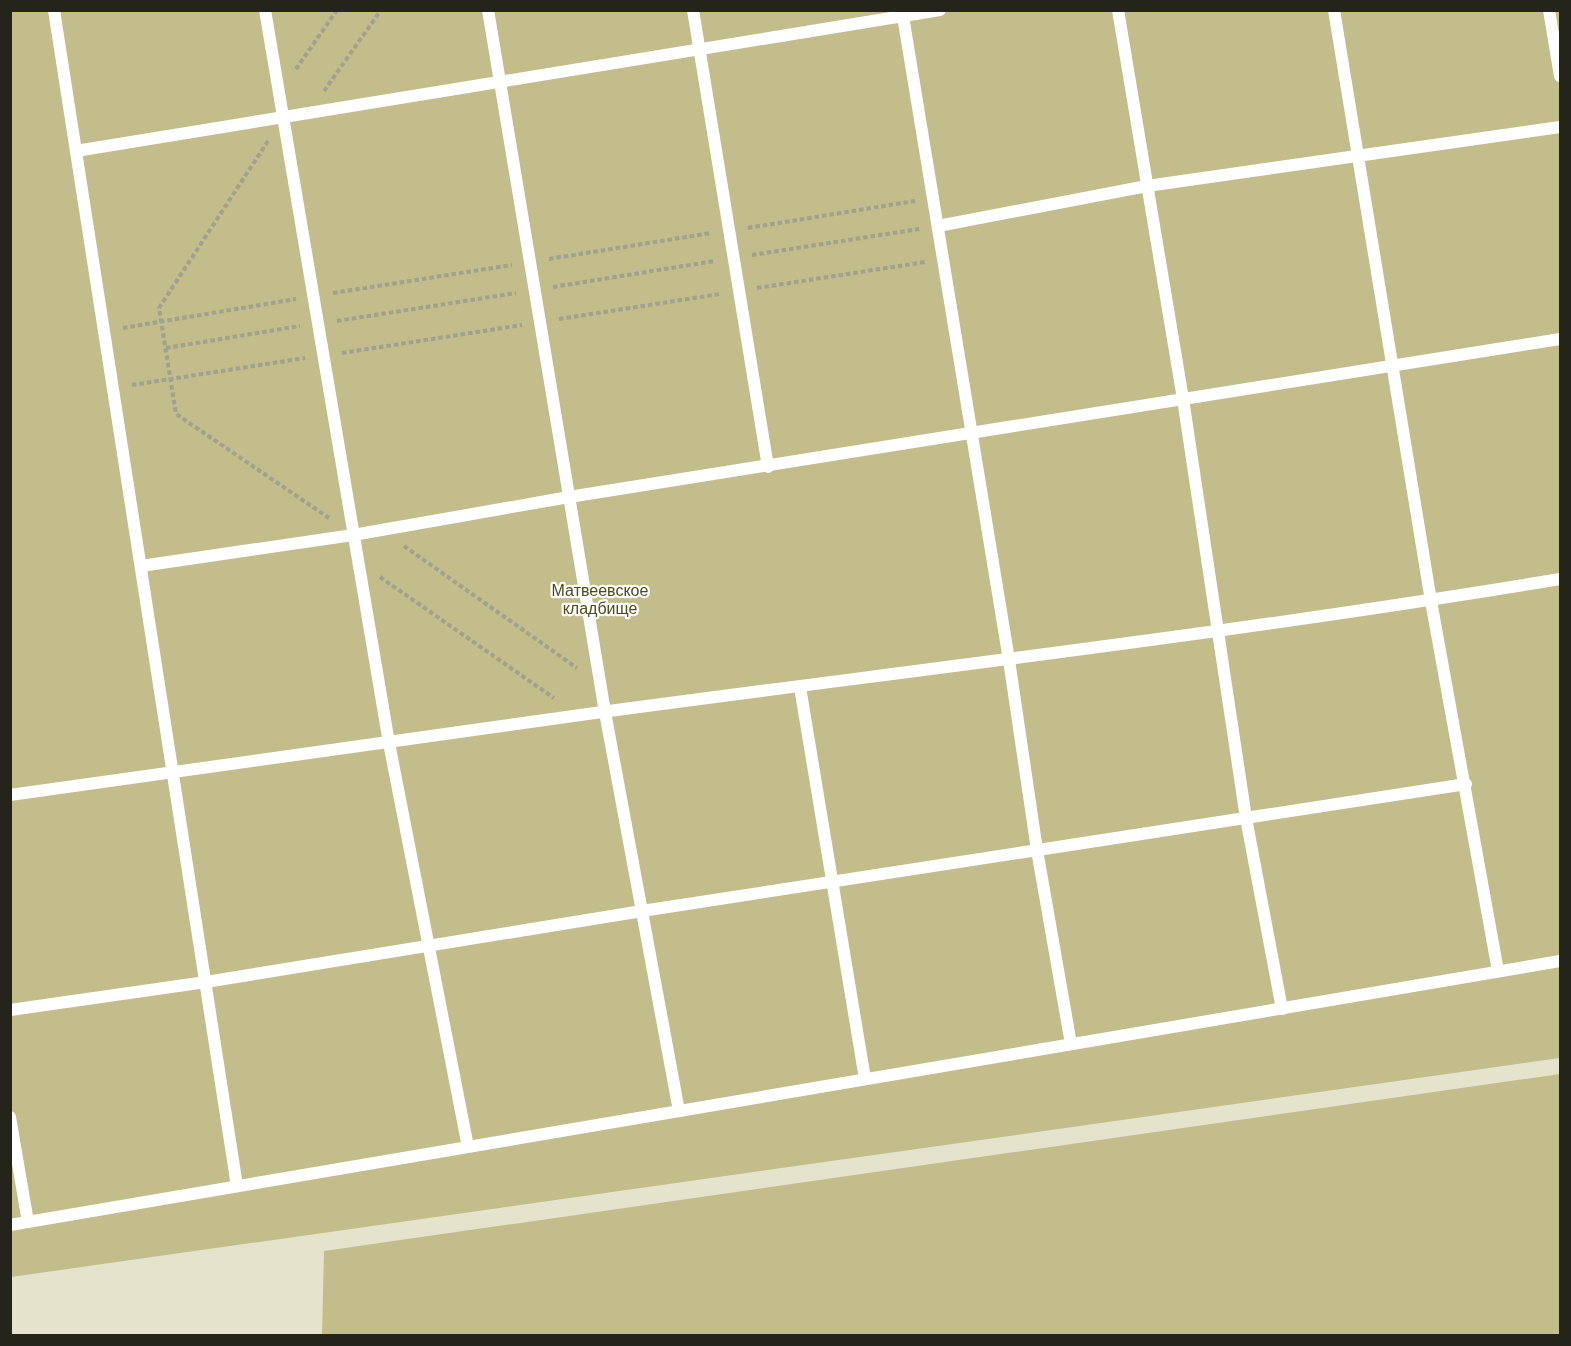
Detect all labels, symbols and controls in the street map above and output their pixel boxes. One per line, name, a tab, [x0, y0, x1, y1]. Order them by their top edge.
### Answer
park label: Матвеевское кладбище	[552, 581, 649, 618]

